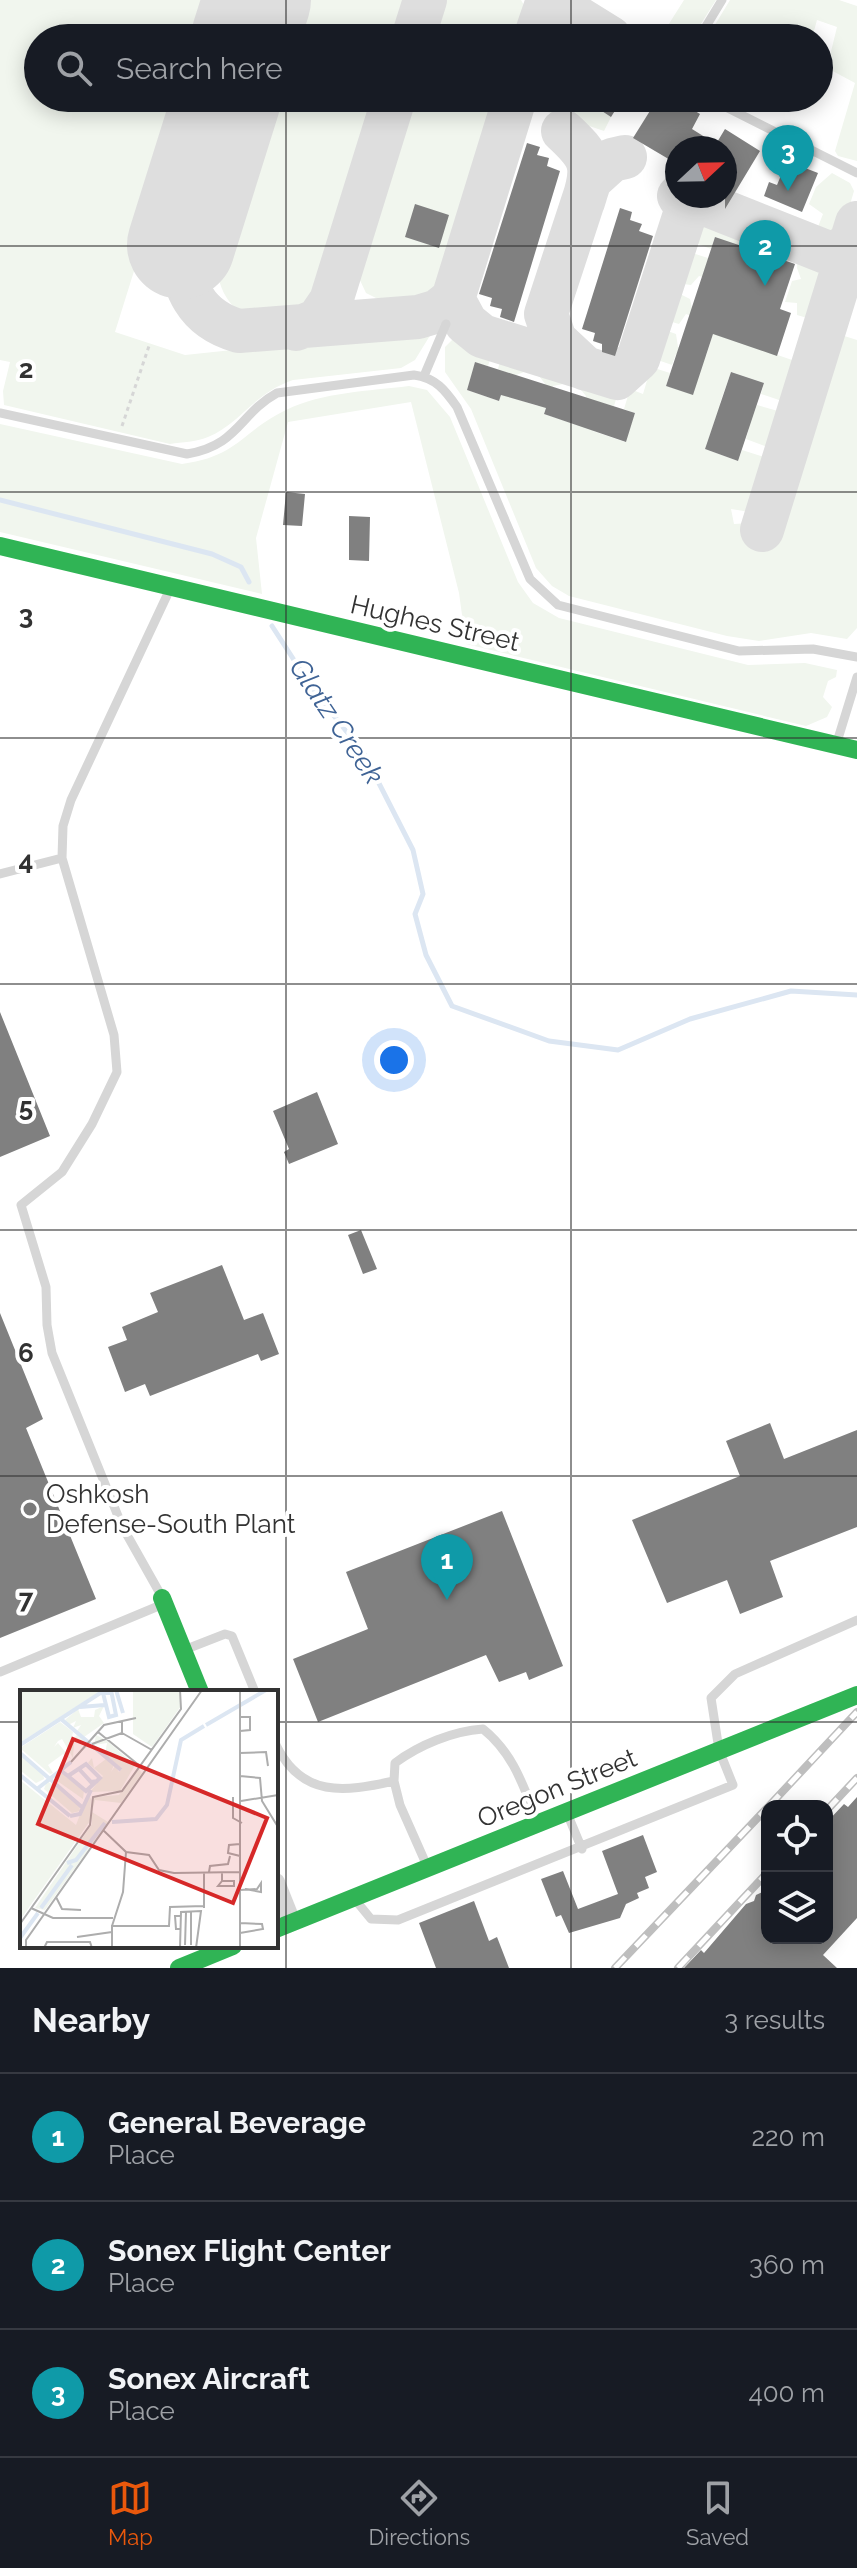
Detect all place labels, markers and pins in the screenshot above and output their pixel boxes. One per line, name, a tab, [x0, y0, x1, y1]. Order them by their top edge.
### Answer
pin: 3	[762, 125, 814, 191]
pin: 2	[739, 220, 791, 286]
place label: Oshkosh Defense-South Plant	[46, 1479, 296, 1539]
marker: Oshkosh Defense-South Plant	[21, 1500, 39, 1518]
pin: 1	[421, 1534, 473, 1600]

